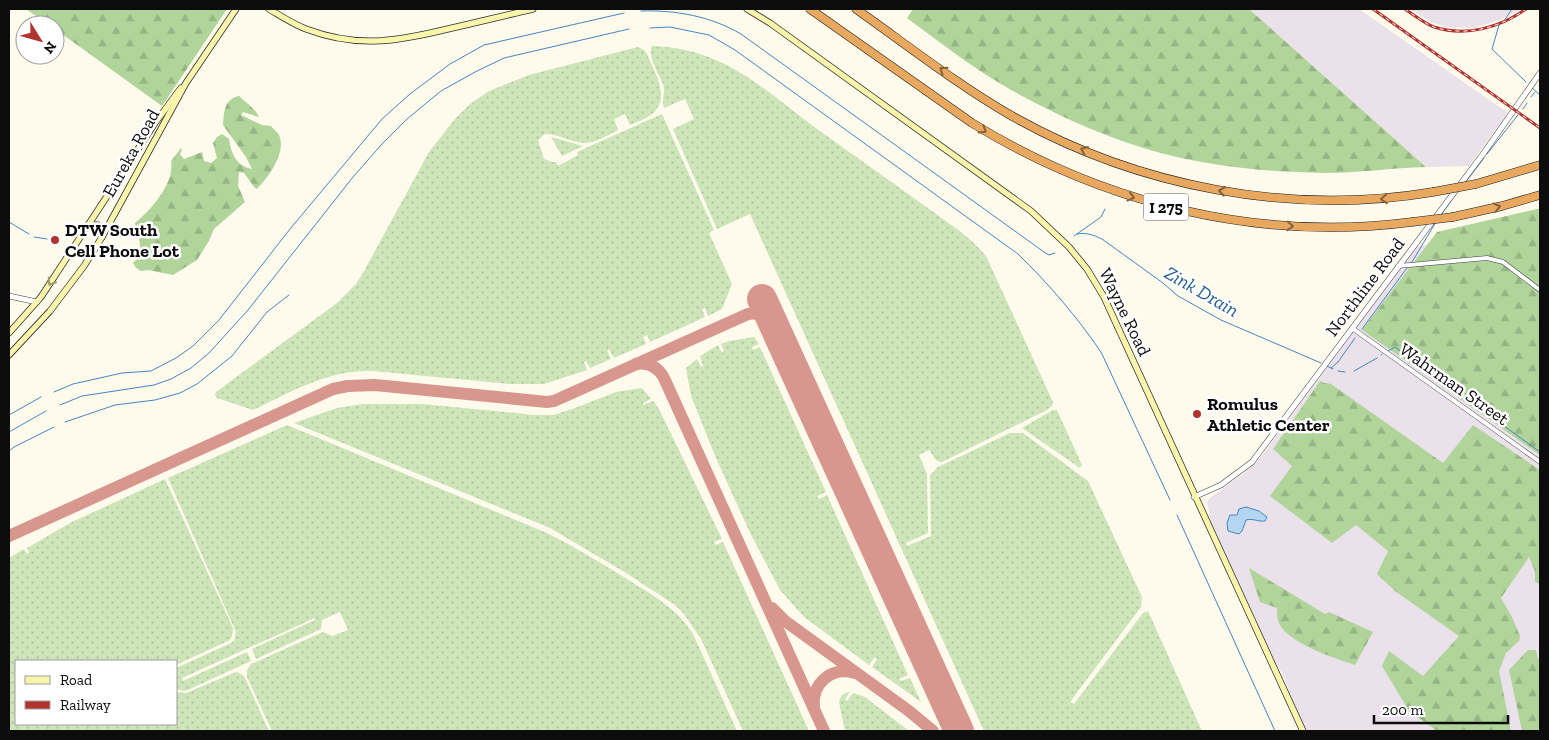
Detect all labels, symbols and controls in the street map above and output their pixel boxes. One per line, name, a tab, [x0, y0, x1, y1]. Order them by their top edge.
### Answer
north arrow	[15, 15, 65, 65]
text: N	[40, 38, 60, 57]
one-way arrow	[939, 67, 949, 76]
street label: Eureka Road	[98, 105, 164, 201]
one-way arrow	[978, 123, 987, 133]
one-way arrow	[1080, 146, 1089, 157]
one-way arrow	[1218, 186, 1227, 196]
one-way arrow	[1126, 191, 1134, 201]
road number: I 275	[1144, 193, 1188, 220]
one-way arrow	[1380, 193, 1388, 204]
one-way arrow	[1493, 202, 1502, 213]
place label: DTW South Cell Phone Lot	[65, 219, 180, 262]
one-way arrow	[1286, 221, 1294, 231]
street label: Northline Road	[1321, 233, 1409, 341]
marker: DTW South Cell Phone Lot	[49, 234, 61, 246]
water label: Zink Drain	[1161, 261, 1243, 322]
street label: Wayne Road	[1094, 264, 1156, 360]
one-way arrow	[47, 277, 57, 286]
street label: Wahrman Street	[1395, 338, 1513, 430]
place label: Romulus Athletic Center	[1207, 393, 1330, 436]
marker: Romulus Athletic Center	[1191, 408, 1203, 420]
legend	[15, 660, 178, 725]
text: Road	[60, 671, 93, 689]
scale bar	[1374, 692, 1508, 724]
text: Railway	[60, 696, 111, 714]
text: 200 m	[1382, 701, 1423, 719]

